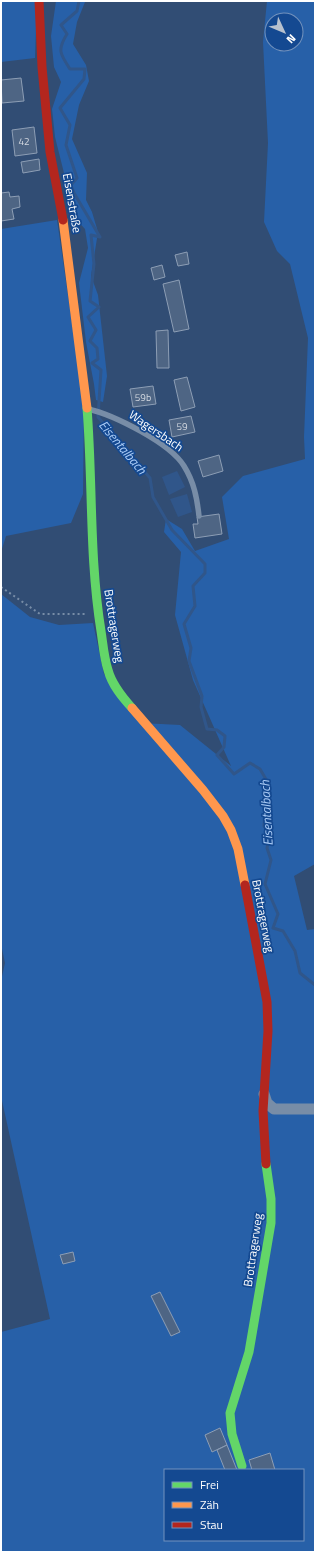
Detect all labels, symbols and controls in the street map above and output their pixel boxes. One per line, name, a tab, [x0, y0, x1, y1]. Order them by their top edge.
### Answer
north arrow	[264, 12, 304, 52]
text: N	[283, 31, 300, 47]
house number: 42	[18, 134, 30, 149]
street label: Eisenstraße	[58, 172, 87, 234]
house number: 59b	[135, 390, 151, 405]
street label: Wagersbach	[125, 405, 187, 456]
water label: Eisentalbach	[94, 416, 152, 479]
house number: 59	[176, 419, 188, 434]
street label: Brottragerweg	[99, 588, 130, 664]
water label: Eisentalbach	[254, 779, 278, 846]
street label: Brottragerweg	[247, 878, 280, 954]
street label: Brottragerweg	[238, 1212, 267, 1288]
legend	[164, 1469, 304, 1541]
text: Frei	[200, 1475, 219, 1494]
text: Zäh	[200, 1495, 219, 1514]
text: Stau	[200, 1515, 223, 1534]

